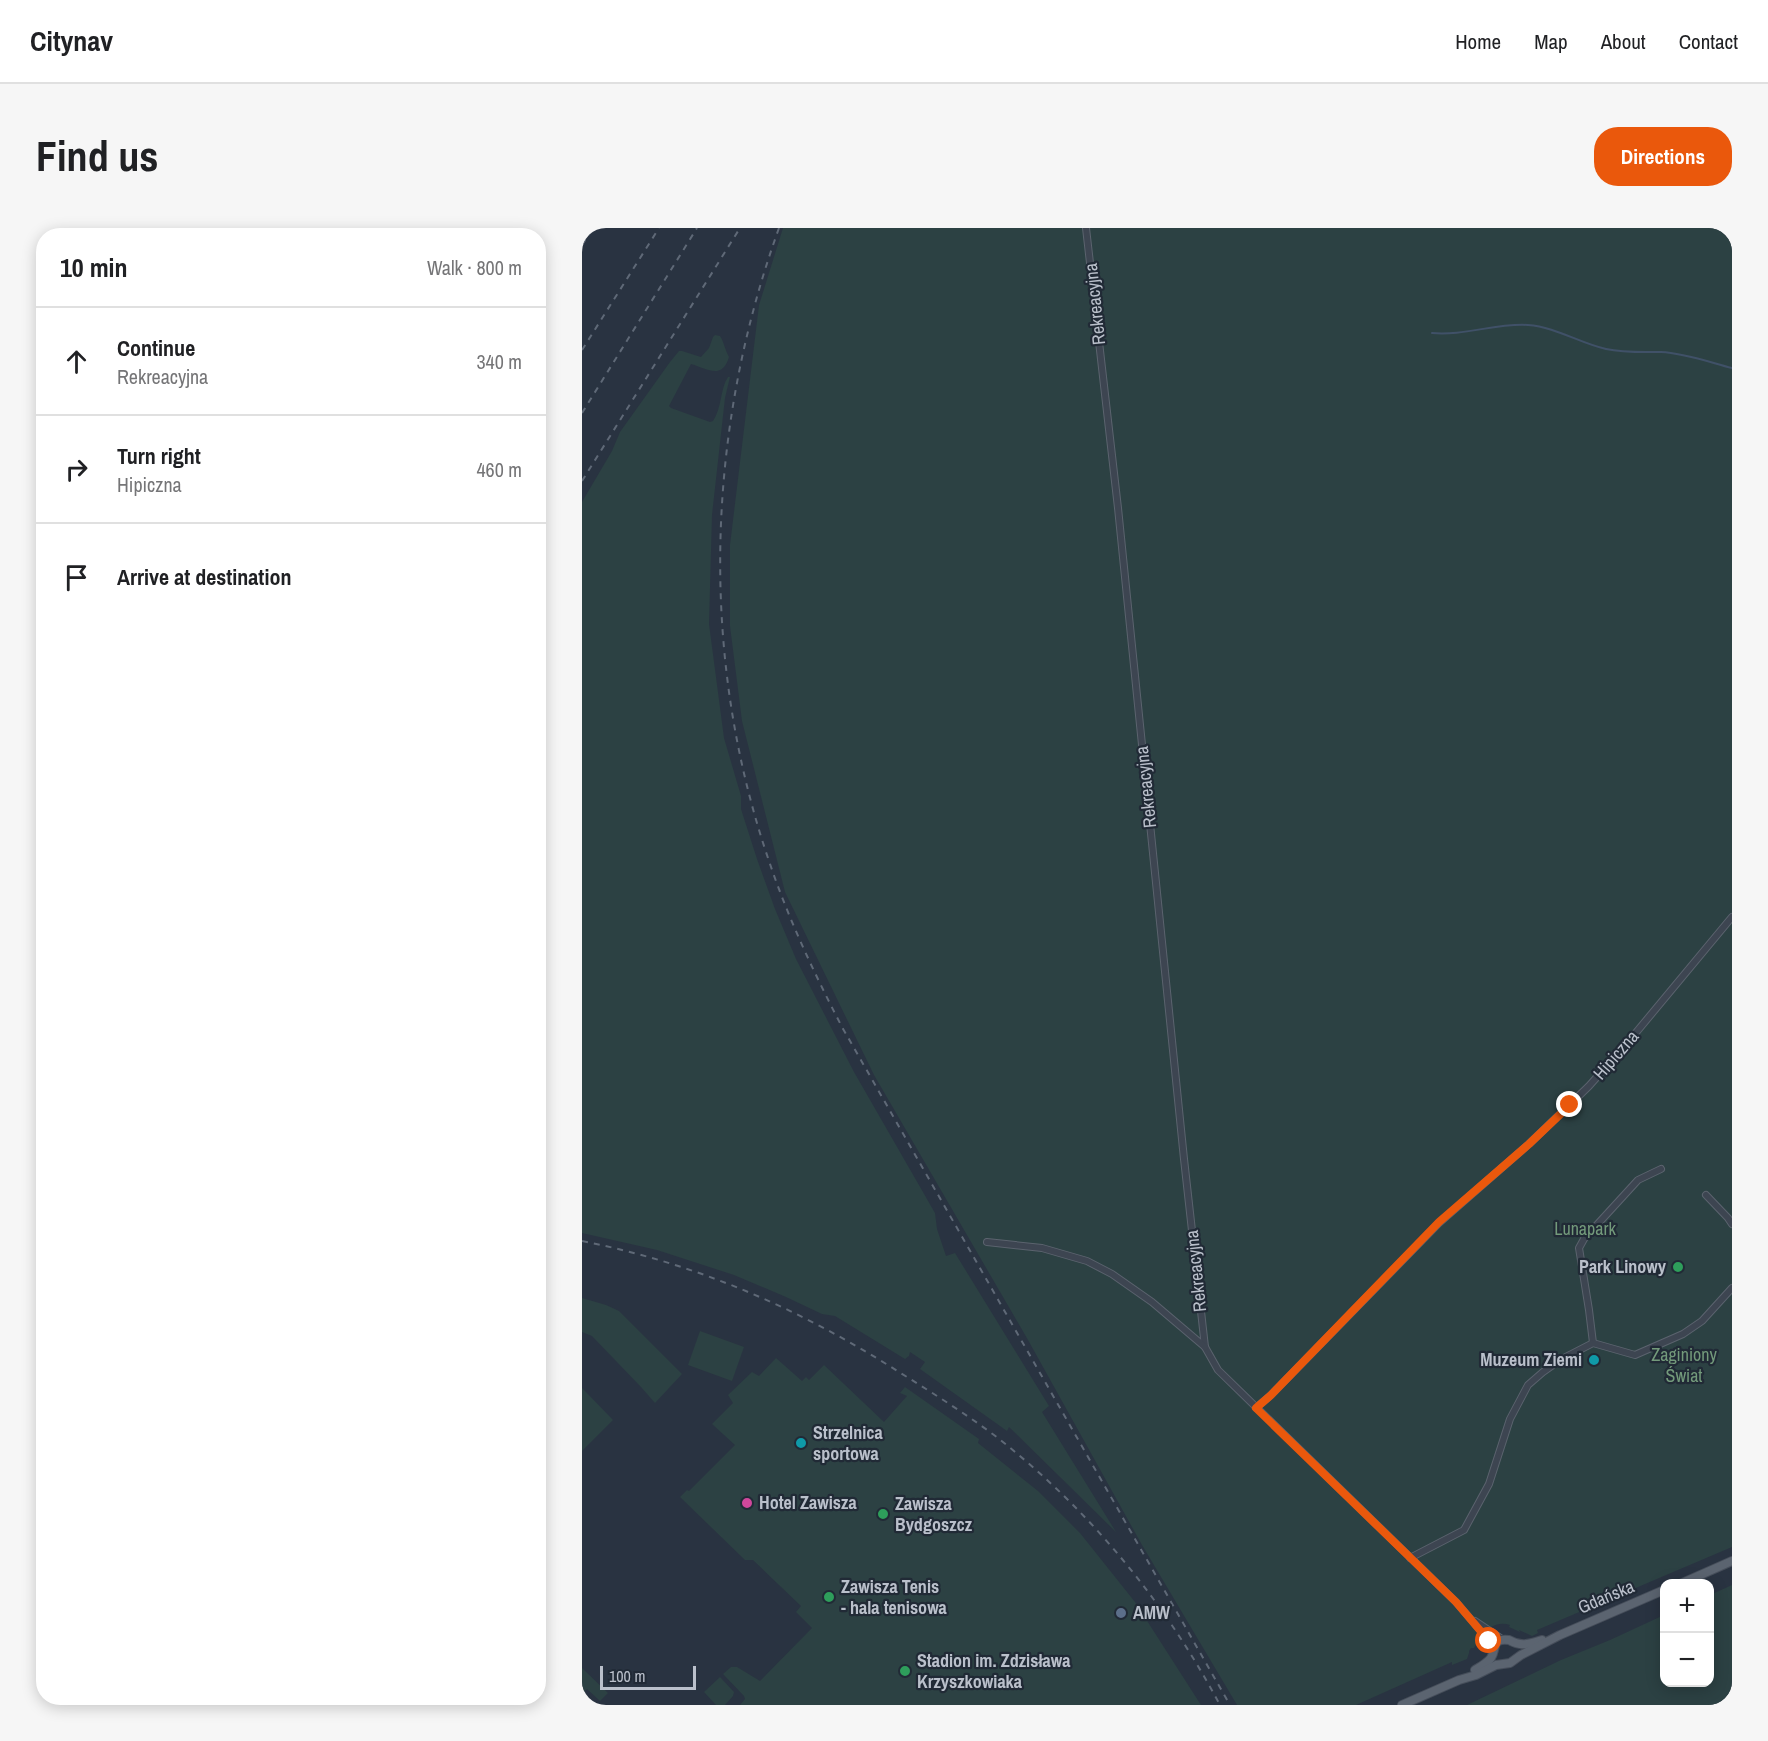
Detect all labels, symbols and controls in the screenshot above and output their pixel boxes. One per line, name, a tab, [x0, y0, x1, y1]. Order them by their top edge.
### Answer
text: Citynav	[30, 22, 113, 60]
text: Home	[1455, 27, 1501, 56]
text: Map	[1534, 27, 1568, 56]
text: About	[1601, 27, 1646, 56]
text: Contact	[1679, 27, 1738, 56]
button: Directions	[1594, 127, 1732, 186]
text: Find us	[36, 128, 158, 184]
text: 10 min	[60, 250, 128, 285]
text: Walk · 800 m	[427, 254, 522, 281]
street label: Rekreacyjna	[1078, 262, 1111, 346]
text: Continue	[117, 333, 195, 363]
icon: ahead	[60, 345, 93, 378]
text: 340 m	[476, 348, 522, 375]
text: Rekreacyjna	[117, 363, 208, 390]
text: Turn right	[117, 441, 201, 471]
icon: right	[60, 453, 93, 486]
text: 460 m	[476, 456, 522, 483]
text: Hipiczna	[117, 471, 182, 498]
icon: arrive	[60, 561, 93, 594]
text: Arrive at destination	[117, 562, 291, 592]
street label: Rekreacyjna	[1129, 745, 1162, 829]
street label: Hipiczna	[1587, 1024, 1644, 1085]
route end	[1556, 1091, 1582, 1117]
park label: Lunapark	[1554, 1216, 1616, 1241]
street label: Rekreacyjna	[1179, 1229, 1212, 1313]
place label: Park Linowy	[1579, 1254, 1667, 1279]
marker: Park Linowy	[1671, 1260, 1685, 1274]
park label: Zaginiony Świat	[1651, 1342, 1717, 1388]
place label: Muzeum Ziemi	[1480, 1347, 1582, 1372]
marker: Muzeum Ziemi	[1587, 1353, 1601, 1367]
place label: Strzelnica sportowa	[813, 1420, 884, 1466]
marker: Strzelnica sportowa	[794, 1436, 808, 1450]
place label: Hotel Zawisza	[759, 1490, 857, 1515]
place label: Zawisza Bydgoszcz	[895, 1491, 973, 1537]
marker: Hotel Zawisza	[740, 1496, 754, 1510]
marker: Zawisza Bydgoszcz	[876, 1507, 890, 1521]
street label: Gdańska	[1574, 1573, 1638, 1620]
place label: Zawisza Tenis - hala tenisowa	[841, 1574, 948, 1620]
map controls	[1660, 1579, 1714, 1687]
button: +	[1660, 1579, 1714, 1633]
marker: Zawisza Tenis - hala tenisowa	[822, 1590, 836, 1604]
place label: AMW	[1133, 1600, 1170, 1625]
marker: AMW	[1114, 1606, 1128, 1620]
route start	[1475, 1627, 1501, 1653]
button: −	[1660, 1633, 1714, 1687]
place label: Stadion im. Zdzisława Krzyszkowiaka	[917, 1648, 1071, 1694]
scale bar	[600, 1663, 696, 1690]
marker: Stadion im. Zdzisława Krzyszkowiaka	[898, 1664, 912, 1678]
text: 100 m	[609, 1665, 645, 1687]

